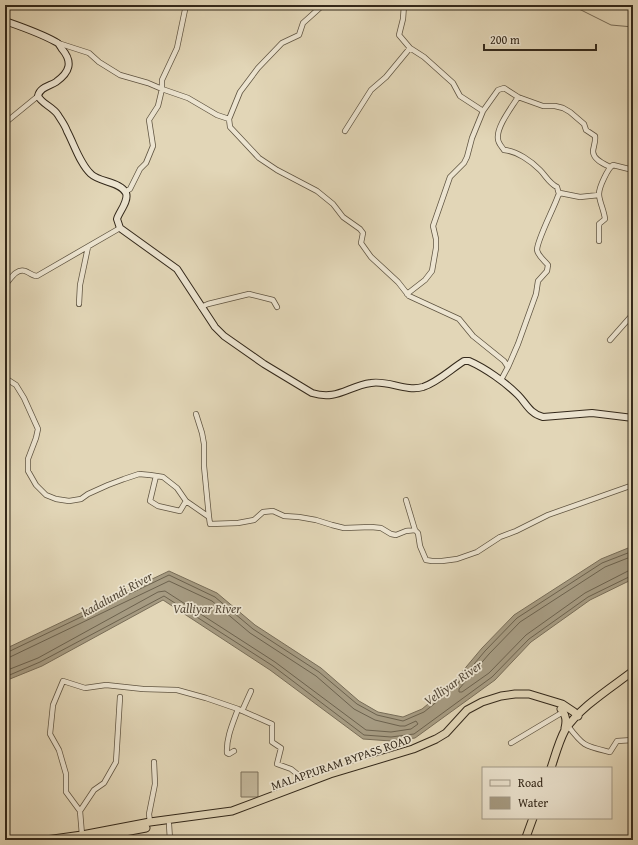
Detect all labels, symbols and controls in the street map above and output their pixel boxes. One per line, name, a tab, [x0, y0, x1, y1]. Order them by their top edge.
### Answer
scale bar	[484, 26, 596, 52]
text: 200 m	[490, 31, 520, 48]
water label: kadalundi River	[78, 566, 157, 621]
water label: Valliyar River	[173, 599, 242, 618]
water label: Velliyar River	[420, 655, 487, 710]
street label: MALAPPURAM BYPASS ROAD	[268, 730, 414, 794]
legend	[482, 767, 612, 819]
text: Road	[518, 774, 544, 791]
text: Water	[518, 794, 548, 811]

